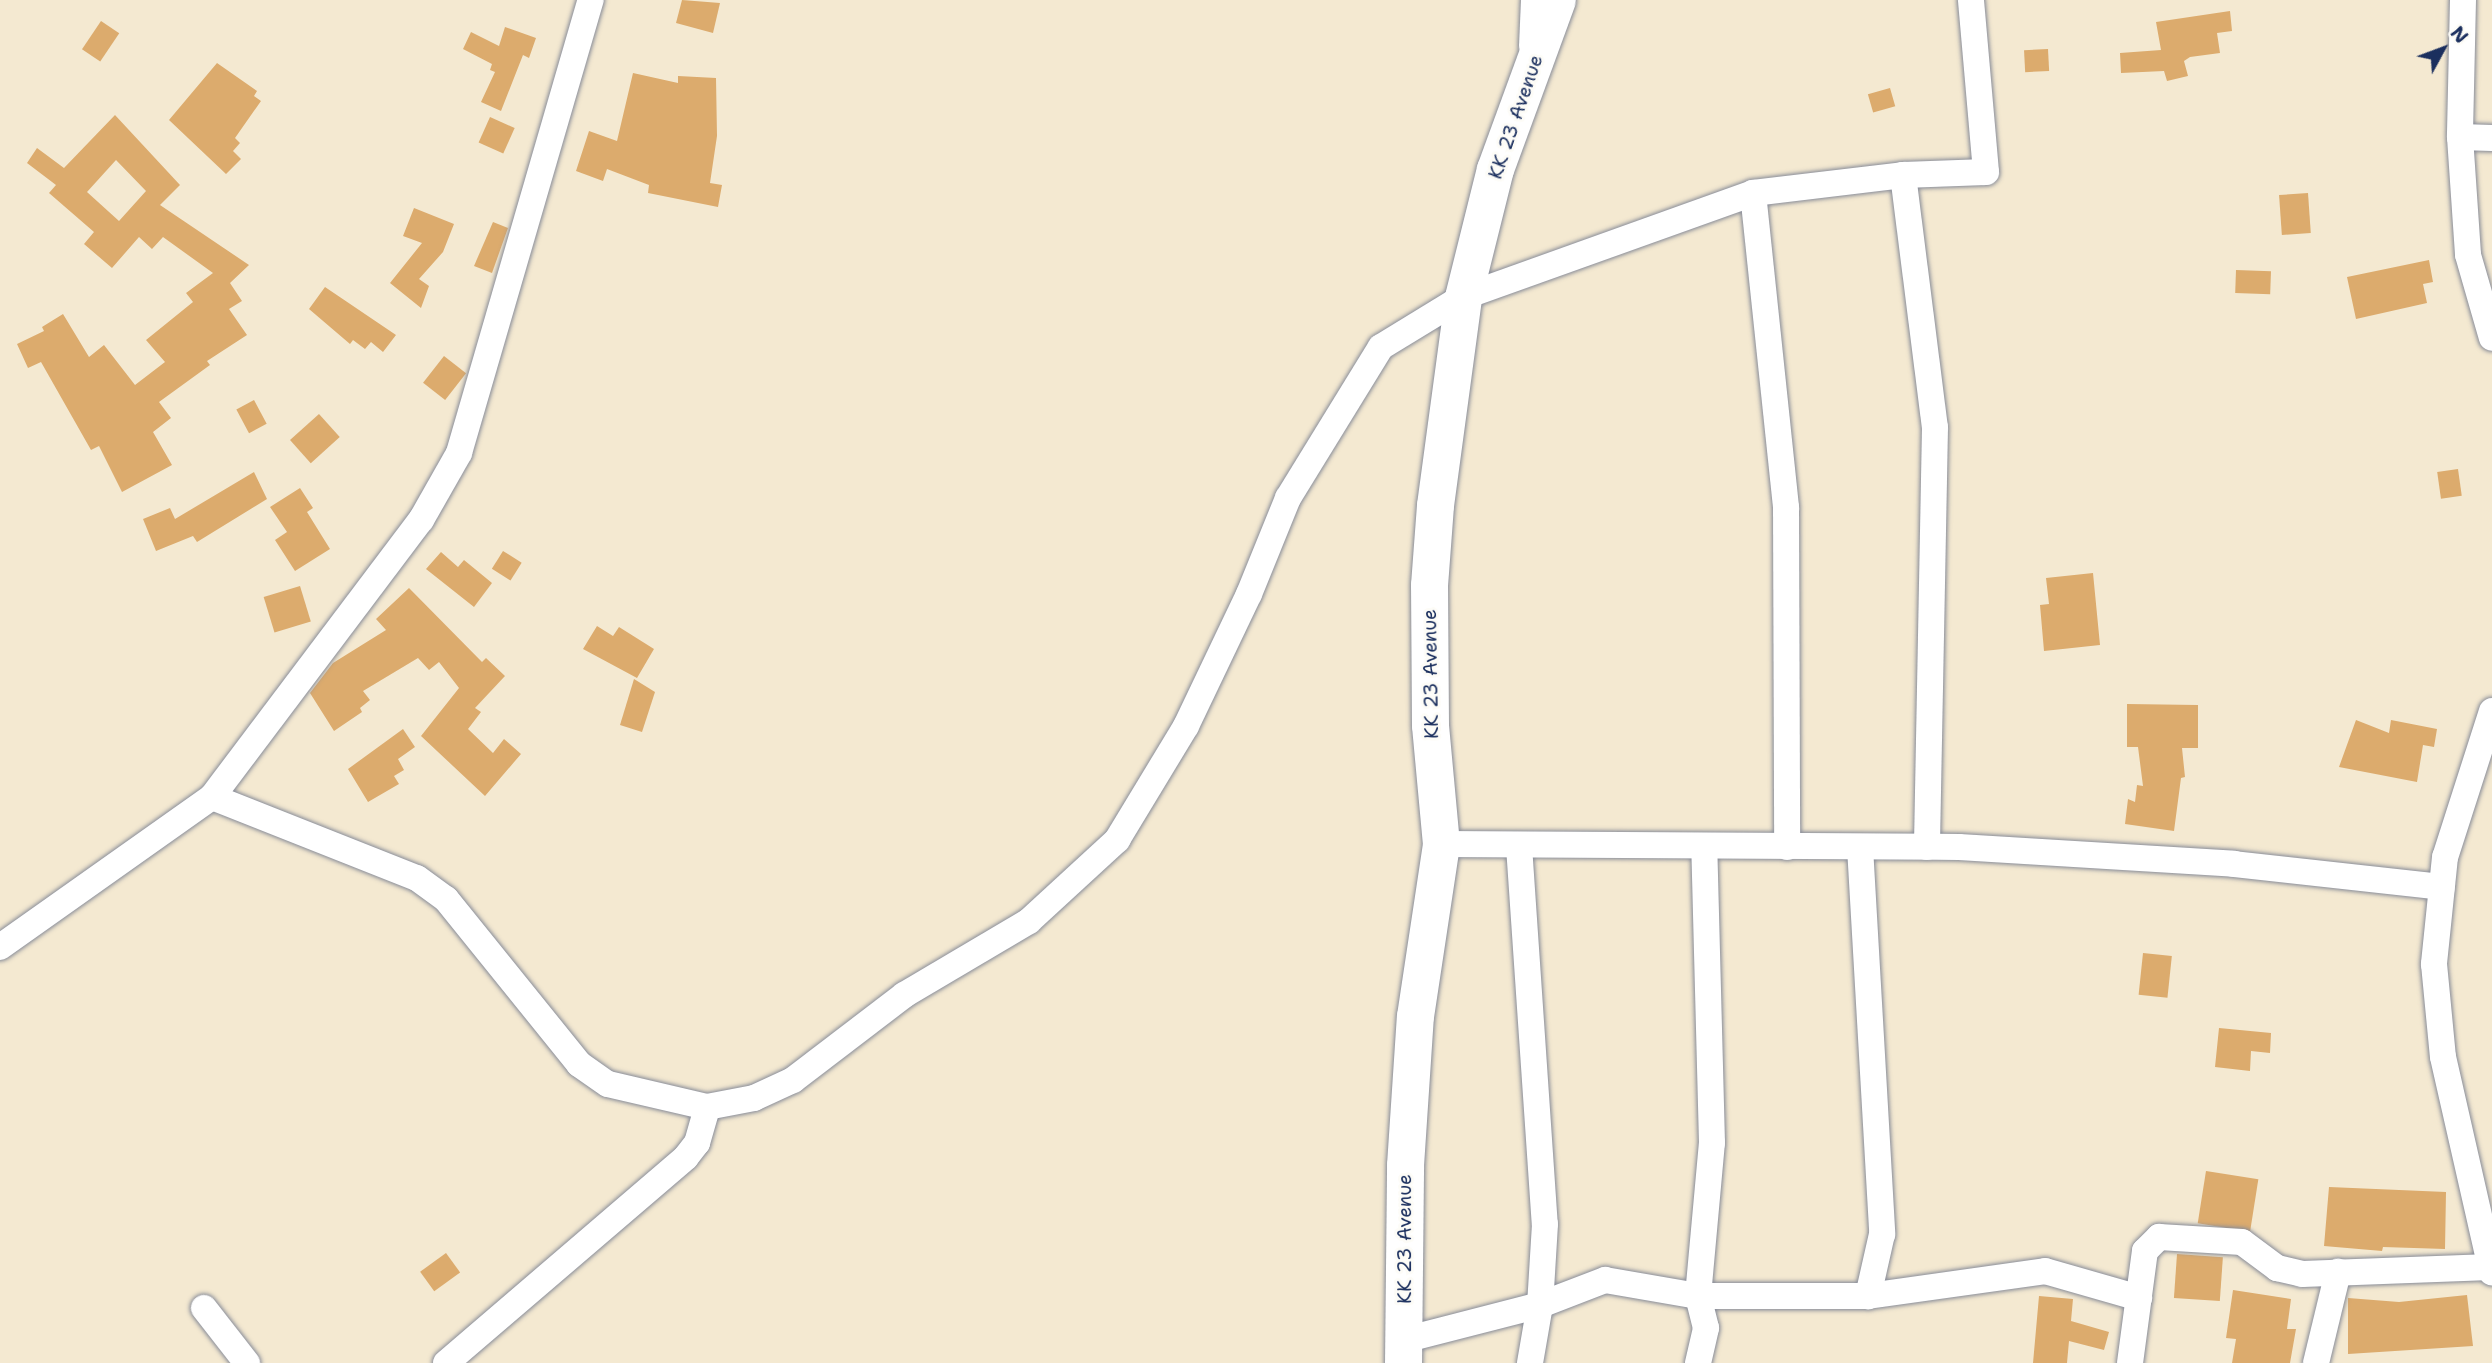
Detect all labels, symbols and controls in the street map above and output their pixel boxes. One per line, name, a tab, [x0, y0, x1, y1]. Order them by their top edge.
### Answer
north arrow	[2408, 14, 2478, 84]
text: N	[2445, 21, 2474, 49]
street label: KK 23 Avenue	[1484, 52, 1548, 182]
street label: KK 23 Avenue	[1418, 609, 1444, 739]
street label: KK 23 Avenue	[1394, 1174, 1416, 1304]

